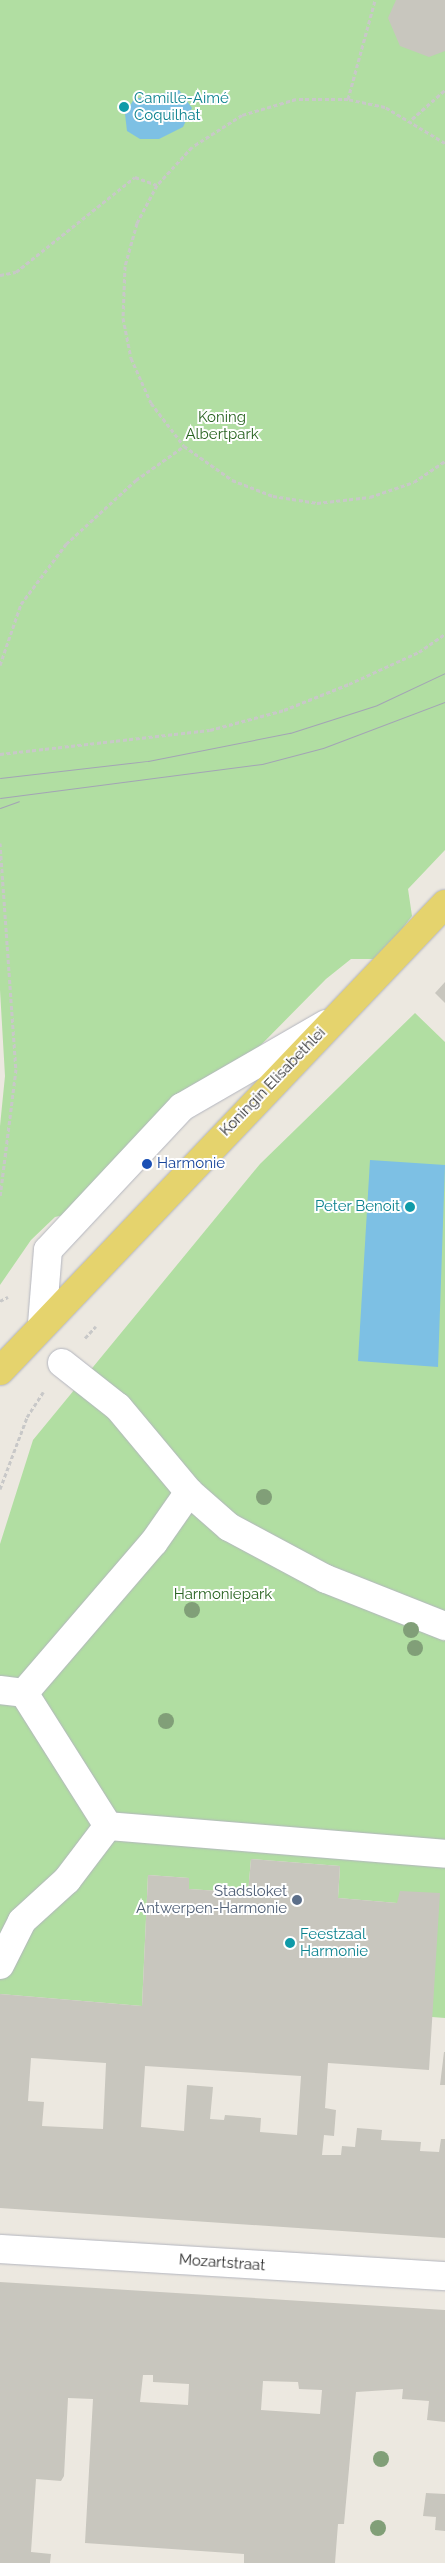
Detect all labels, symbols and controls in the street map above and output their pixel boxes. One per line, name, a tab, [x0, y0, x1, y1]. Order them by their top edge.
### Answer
place label: Camille-Aimé Coquilhat	[134, 89, 229, 124]
marker: Camille-Aimé Coquilhat	[118, 101, 130, 113]
park label: Koning Albertpark	[185, 408, 259, 443]
street label: Koningin Elisabethlei	[217, 1024, 329, 1140]
place label: Harmonie	[157, 1155, 225, 1173]
marker: Harmonie	[141, 1158, 153, 1170]
place label: Peter Benoit	[315, 1198, 400, 1216]
marker: Peter Benoit	[404, 1201, 416, 1213]
park label: Harmoniepark	[174, 1586, 272, 1604]
place label: Stadsloket Antwerpen-Harmonie	[136, 1882, 287, 1917]
marker: Stadsloket Antwerpen-Harmonie	[291, 1894, 303, 1906]
place label: Feestzaal Harmonie	[300, 1925, 368, 1960]
marker: Feestzaal Harmonie	[284, 1937, 296, 1949]
street label: Mozartstraat	[178, 2251, 266, 2275]

